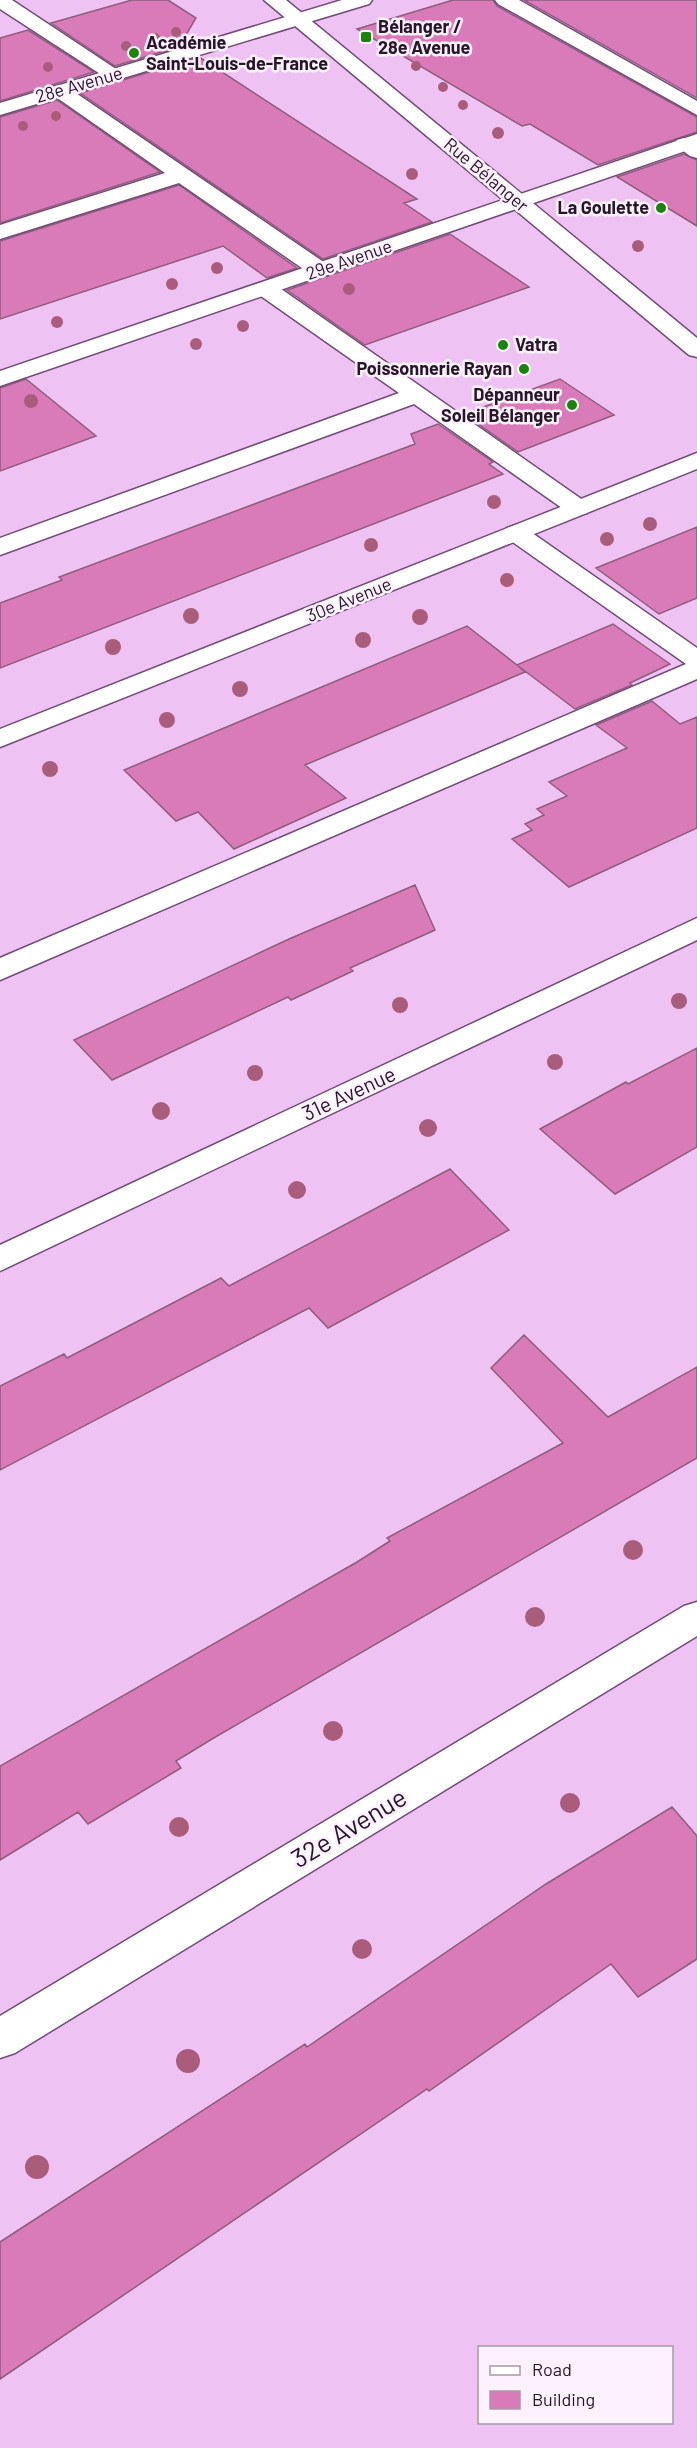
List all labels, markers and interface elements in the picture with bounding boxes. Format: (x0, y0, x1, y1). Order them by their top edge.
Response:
place label: Bélanger / 28e Avenue (378, 15, 471, 58)
marker: Bélanger / 28e Avenue (359, 30, 373, 44)
place label: Académie Saint-Louis-de-France (146, 31, 328, 74)
marker: Académie Saint-Louis-de-France (127, 46, 141, 60)
street label: 28e Avenue (33, 61, 125, 107)
street label: Rue Bélanger (440, 133, 534, 216)
place label: La Goulette (557, 196, 649, 218)
marker: La Goulette (654, 201, 668, 215)
street label: 29e Avenue (303, 234, 395, 284)
place label: Vatra (515, 333, 558, 355)
marker: Vatra (496, 338, 510, 352)
place label: Poissonnerie Rayan (357, 357, 512, 379)
marker: Poissonnerie Rayan (517, 362, 531, 376)
place label: Dépanneur Soleil Bélanger (441, 383, 560, 426)
marker: Dépanneur Soleil Bélanger (565, 398, 579, 412)
street label: 30e Avenue (303, 572, 394, 626)
street label: 31e Avenue (298, 1060, 399, 1125)
street label: 32e Avenue (285, 1780, 412, 1873)
legend (478, 2346, 673, 2424)
text: Road (532, 2358, 572, 2380)
text: Building (532, 2388, 595, 2410)

